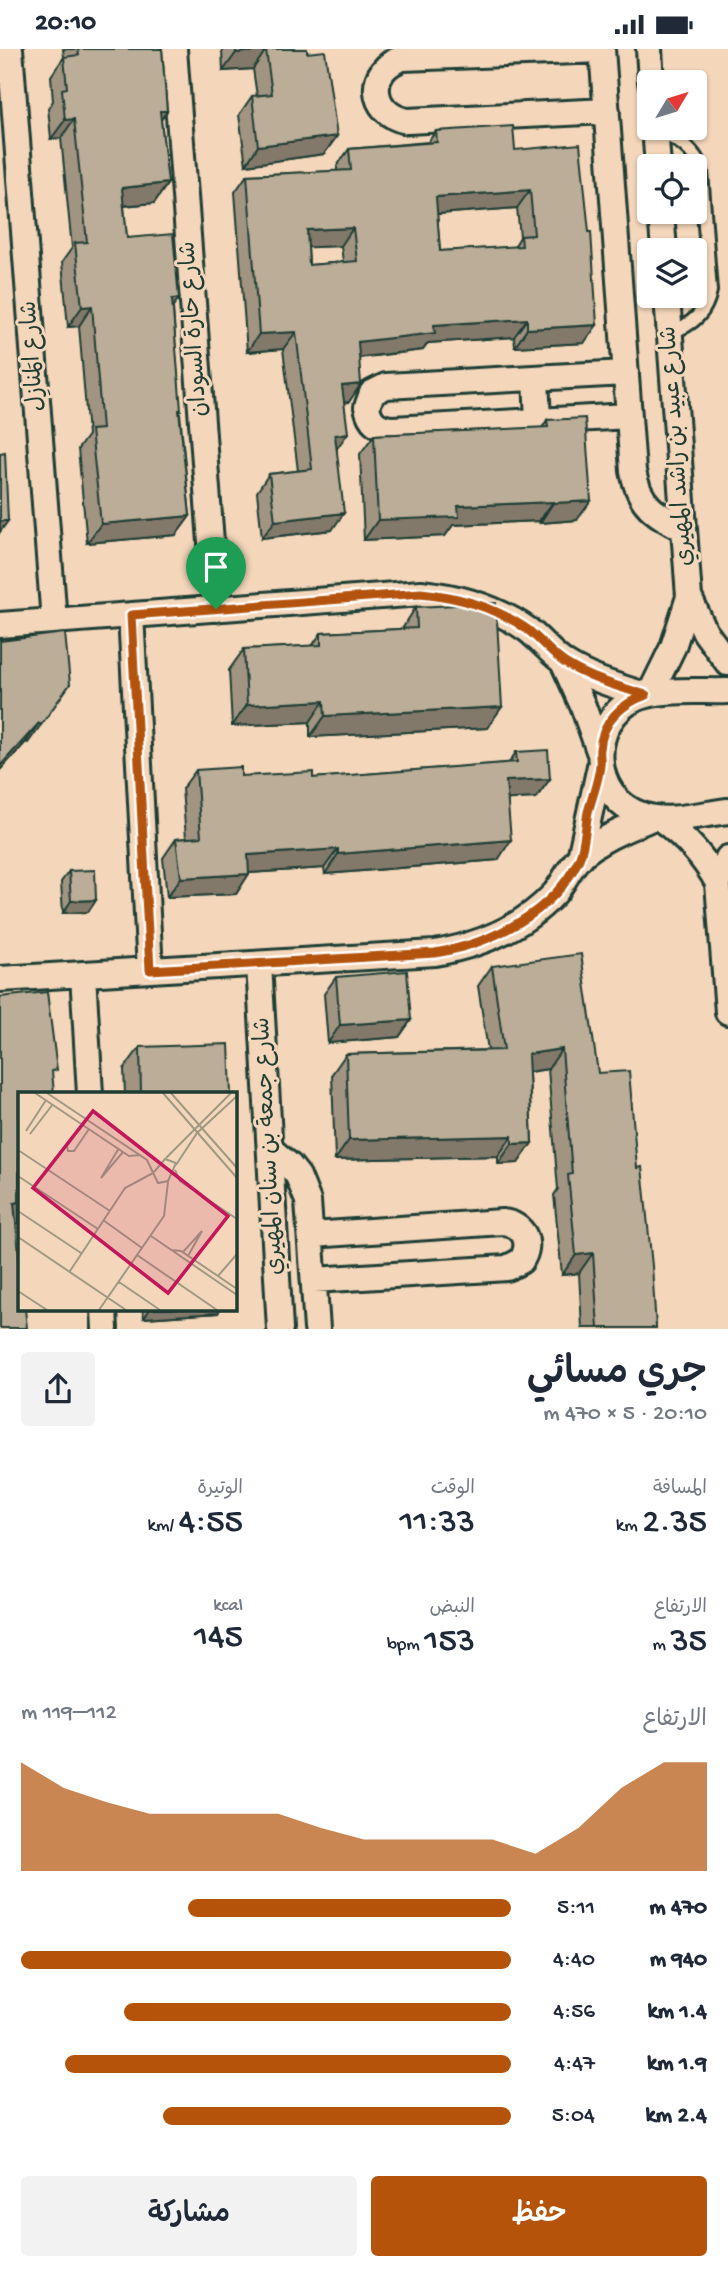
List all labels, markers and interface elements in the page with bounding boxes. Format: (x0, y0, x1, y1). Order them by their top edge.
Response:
text: 20:10 (35, 9, 96, 40)
north arrow (637, 70, 707, 140)
map controls (637, 70, 707, 308)
button: locate (637, 154, 707, 224)
button: layers (637, 238, 707, 308)
street label: شارع حارة السودان (175, 240, 215, 418)
street label: شارع المَنازِل (17, 300, 52, 412)
street label: شارع عبيد بن راشد المهيري (656, 325, 700, 567)
pin (186, 537, 246, 609)
icon: arrive (197, 548, 235, 586)
street label: شارع جمعة بن سنان المهيري (250, 1016, 290, 1276)
inset map (18, 1092, 236, 1311)
button: share (21, 1352, 95, 1426)
text: جري مسائي (527, 1353, 707, 1397)
text: 20:10 · 5 × 470 m (543, 1401, 707, 1428)
text: الوتيرة (197, 1478, 243, 1501)
text: الوقت (431, 1478, 475, 1501)
text: المسافة (653, 1478, 707, 1501)
text: 4:55 (179, 1503, 243, 1544)
text: 11:33 (399, 1503, 475, 1544)
text: 2.35 (642, 1503, 707, 1544)
text: /km (148, 1515, 179, 1538)
text: km (616, 1515, 642, 1538)
text: kcal (213, 1595, 243, 1618)
text: النبض (430, 1597, 475, 1620)
text: الارتفاع (654, 1597, 707, 1620)
text: 145 (194, 1618, 243, 1659)
text: 153 (424, 1622, 475, 1663)
text: 35 (670, 1622, 707, 1663)
text: bpm (387, 1634, 424, 1657)
text: m (652, 1634, 670, 1657)
text: 112–119 m (21, 1700, 117, 1727)
text: الارتفاع (643, 1707, 707, 1734)
text: 5:11 (557, 1895, 595, 1922)
text: 470 m (649, 1895, 707, 1922)
text: 4:40 (553, 1947, 595, 1974)
text: 940 m (650, 1947, 707, 1974)
text: 4:56 (553, 1999, 595, 2026)
text: 1.4 km (648, 1999, 707, 2026)
text: 4:47 (554, 2051, 595, 2078)
text: 1.9 km (647, 2051, 707, 2078)
text: 5:04 (552, 2103, 595, 2130)
text: 2.4 km (646, 2103, 707, 2130)
button: مشاركة (21, 2176, 357, 2256)
button: حفظ (371, 2176, 707, 2256)

